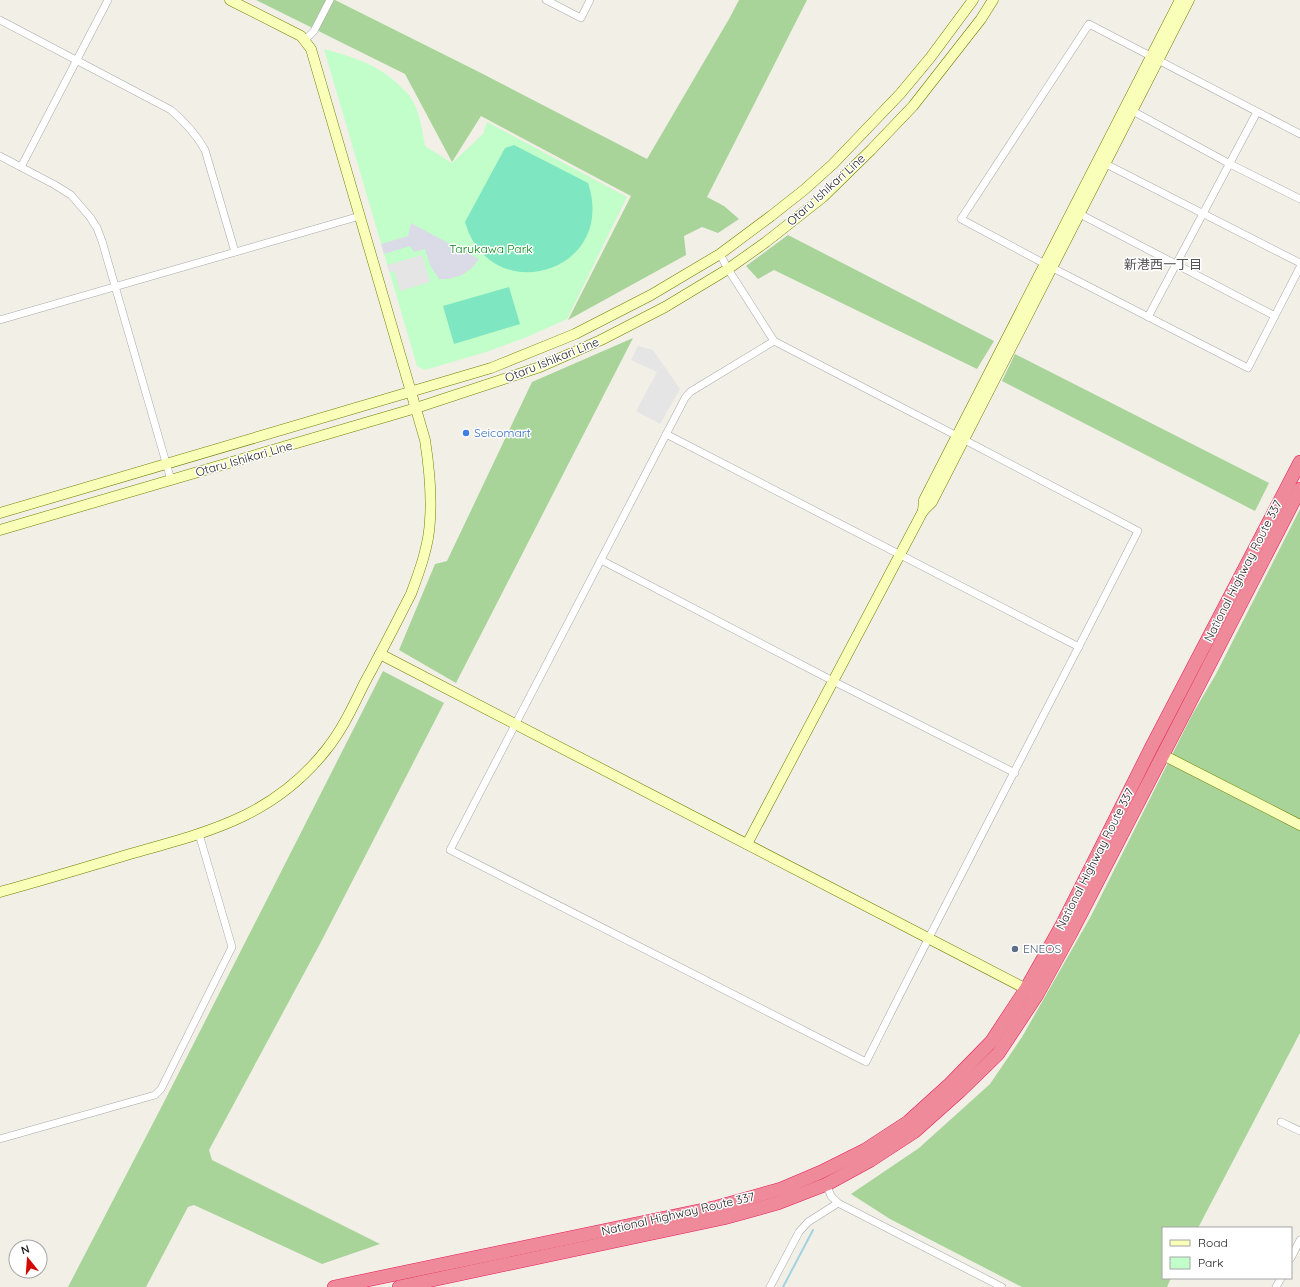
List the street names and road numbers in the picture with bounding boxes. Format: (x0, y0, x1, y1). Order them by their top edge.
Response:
street label: Otaru Ishikari Line (783, 150, 868, 229)
street label: Otaru Ishikari Line (503, 334, 601, 385)
street label: Otaru Ishikari Line (194, 437, 294, 480)
street label: National Highway Route 337 (1200, 497, 1285, 644)
street label: National Highway Route 337 (1052, 785, 1137, 932)
street label: National Highway Route 337 (600, 1189, 756, 1238)

